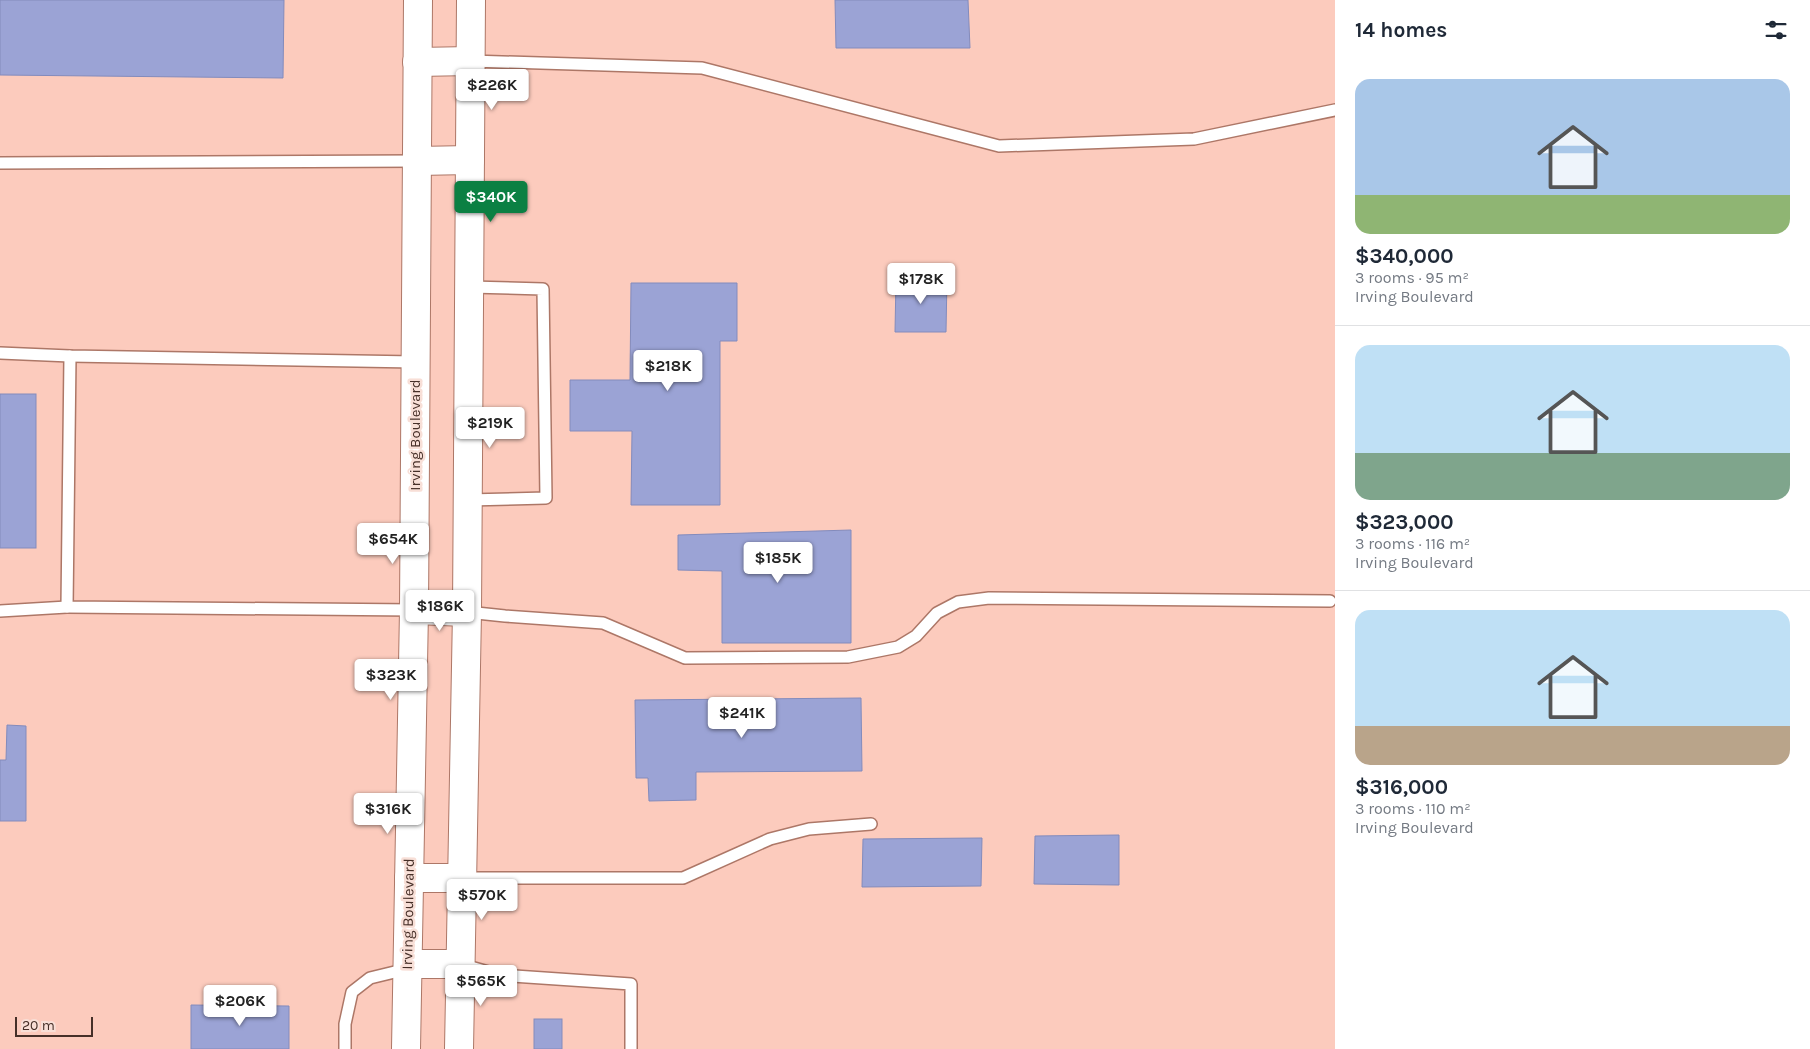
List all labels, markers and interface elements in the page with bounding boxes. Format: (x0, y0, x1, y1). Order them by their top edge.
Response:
icon: filters (1762, 16, 1790, 44)
text: 14 homes (1355, 18, 1447, 42)
pin: $226K (457, 68, 527, 111)
text: $226K (467, 75, 517, 94)
icon: home (1528, 112, 1618, 202)
pin: $340K (456, 180, 526, 223)
text: $340K (465, 187, 517, 206)
text: $340,000 (1355, 244, 1453, 268)
pin: $178K (886, 262, 956, 305)
text: 3 rooms · 95 m² (1355, 268, 1469, 287)
text: $178K (898, 269, 944, 288)
text: Irving Boulevard (1355, 287, 1474, 306)
pin: $218K (633, 350, 703, 392)
text: $218K (644, 356, 692, 375)
icon: home (1528, 377, 1618, 467)
street label: Irving Boulevard (406, 379, 424, 491)
pin: $219K (455, 406, 525, 449)
text: $219K (467, 413, 513, 432)
text: $323,000 (1355, 510, 1453, 534)
pin: $654K (358, 522, 428, 565)
text: $654K (368, 529, 418, 548)
text: 3 rooms · 116 m² (1355, 534, 1470, 553)
pin: $185K (743, 542, 813, 584)
text: $185K (755, 548, 801, 567)
text: Irving Boulevard (1355, 553, 1474, 572)
pin: $186K (405, 590, 475, 632)
text: $186K (416, 596, 464, 615)
icon: home (1528, 642, 1618, 732)
pin: $323K (356, 658, 426, 701)
text: $323K (365, 665, 417, 684)
pin: $241K (707, 696, 777, 739)
text: $241K (719, 703, 765, 722)
text: $316,000 (1355, 775, 1448, 799)
pin: $316K (353, 792, 423, 835)
text: $316K (365, 799, 411, 818)
text: 3 rooms · 110 m² (1355, 799, 1471, 818)
text: Irving Boulevard (1355, 818, 1474, 837)
street label: Irving Boulevard (398, 858, 418, 970)
pin: $570K (447, 878, 517, 921)
text: $570K (458, 885, 506, 904)
pin: $565K (446, 964, 516, 1007)
text: $565K (456, 971, 506, 990)
pin: $206K (205, 984, 275, 1027)
text: $206K (215, 991, 266, 1010)
scale bar (15, 1014, 92, 1037)
text: 20 m (22, 1017, 55, 1034)

